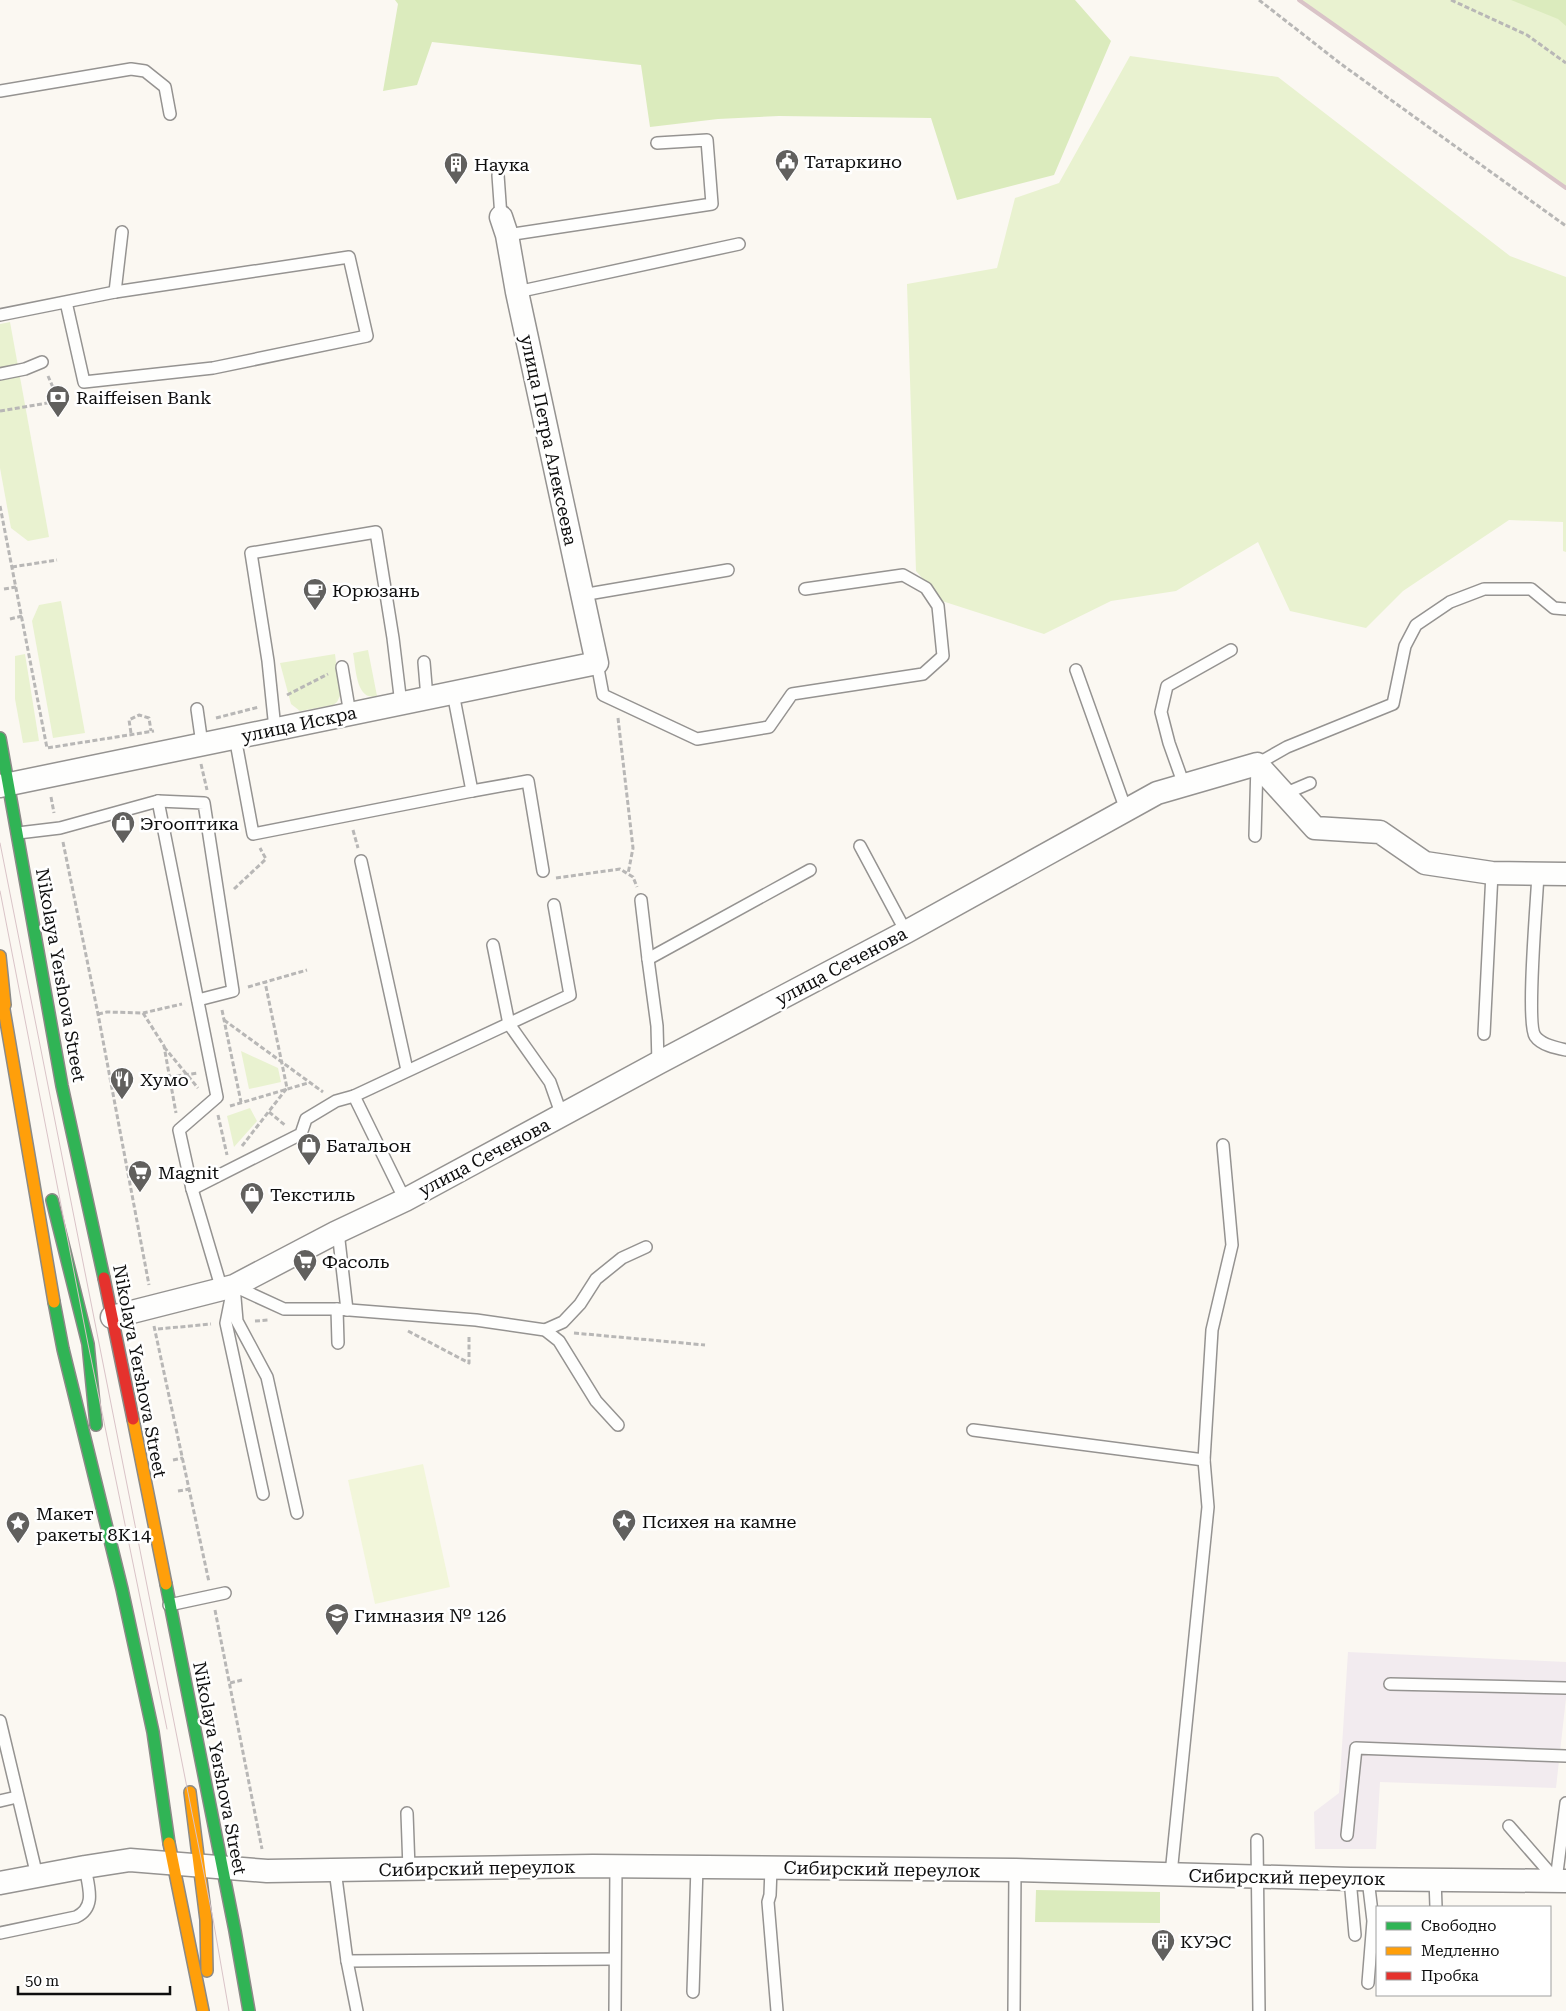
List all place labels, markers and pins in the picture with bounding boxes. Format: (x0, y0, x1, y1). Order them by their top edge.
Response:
public building icon: Татаркино (774, 148, 800, 182)
building icon: Наука (443, 151, 469, 185)
place label: Татаркино (804, 151, 902, 172)
place label: Наука (474, 154, 530, 175)
bank icon: Raiffeisen Bank (45, 384, 71, 418)
place label: Raiffeisen Bank (76, 387, 212, 408)
cafe icon: Юрюзань (302, 577, 328, 611)
place label: Юрюзань (332, 580, 420, 601)
shop icon: Эгооптика (110, 810, 136, 844)
place label: Эгооптика (140, 813, 239, 834)
restaurant icon: Хумо (109, 1066, 135, 1100)
place label: Хумо (140, 1069, 189, 1090)
shop icon: Батальон (296, 1132, 322, 1166)
place label: Батальон (326, 1135, 411, 1156)
supermarket icon: Magnit (127, 1159, 153, 1193)
place label: Magnit (158, 1162, 219, 1183)
shop icon: Текстиль (239, 1181, 265, 1215)
place label: Текстиль (270, 1184, 356, 1205)
supermarket icon: Фасоль (292, 1248, 318, 1282)
place label: Фасоль (322, 1251, 390, 1272)
place label: Макет ракеты 8К14 (36, 1503, 151, 1545)
place icon: Психея на камне (611, 1508, 637, 1542)
place icon: Макет ракеты 8К14 (5, 1510, 31, 1544)
place label: Психея на камне (642, 1511, 797, 1532)
school or university icon: Гимназия № 126 (324, 1602, 350, 1636)
place label: Гимназия № 126 (354, 1605, 506, 1626)
building icon: КУЭС (1150, 1928, 1176, 1962)
place label: КУЭС (1180, 1931, 1231, 1952)

